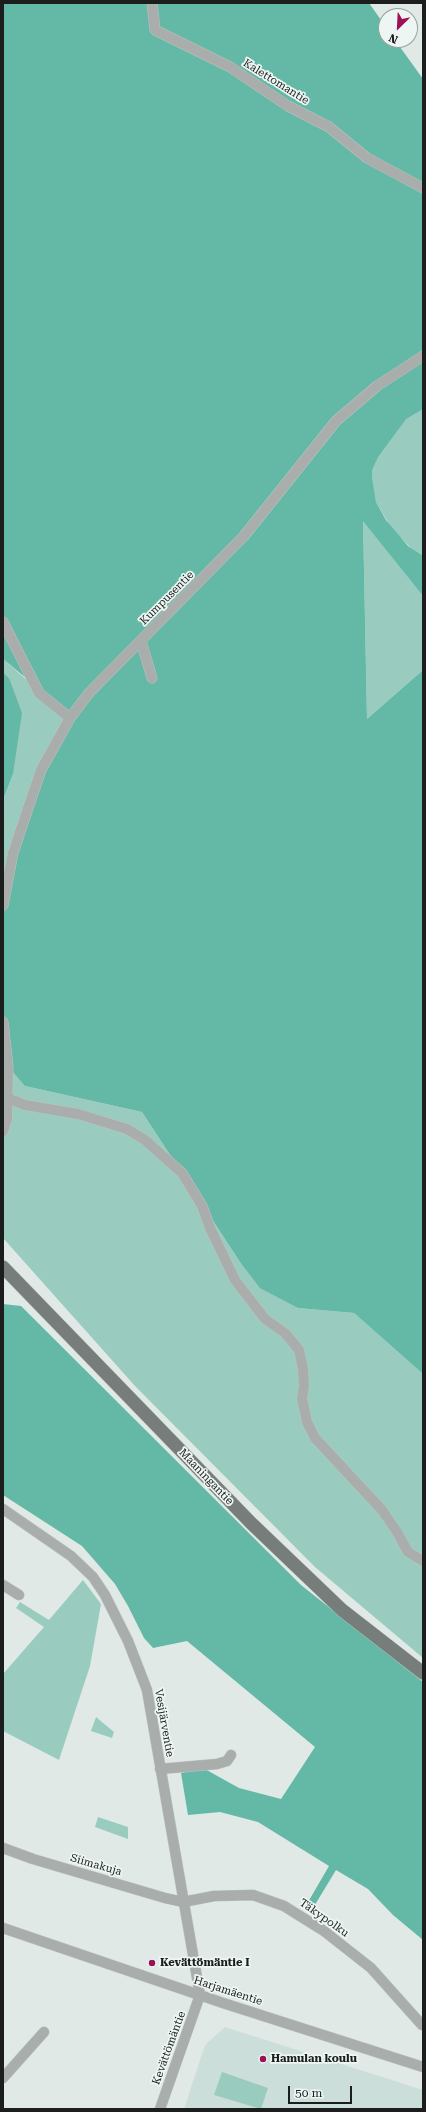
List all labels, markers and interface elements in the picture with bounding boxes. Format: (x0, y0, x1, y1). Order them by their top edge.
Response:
north arrow (378, 8, 418, 48)
text: N (387, 31, 400, 46)
street label: Kalettomantie (241, 57, 311, 107)
street label: Kumpusentie (137, 568, 197, 628)
street label: Maaningantie (176, 1446, 236, 1508)
street label: Vesijärventie (152, 1688, 176, 1758)
street label: Siimakuja (69, 1851, 123, 1879)
street label: Täkypolku (297, 1896, 351, 1940)
place label: Kevättömäntie I (160, 1956, 250, 1970)
marker: Kevättömäntie I (147, 1958, 157, 1968)
street label: Harjamäentie (192, 1974, 264, 2008)
street label: Kevättömäntie (150, 2009, 188, 2087)
place label: Hamulan koulu (271, 2052, 357, 2066)
marker: Hamulan koulu (258, 2054, 268, 2064)
scale bar (290, 2078, 354, 2104)
text: 50 m (295, 2086, 322, 2100)

